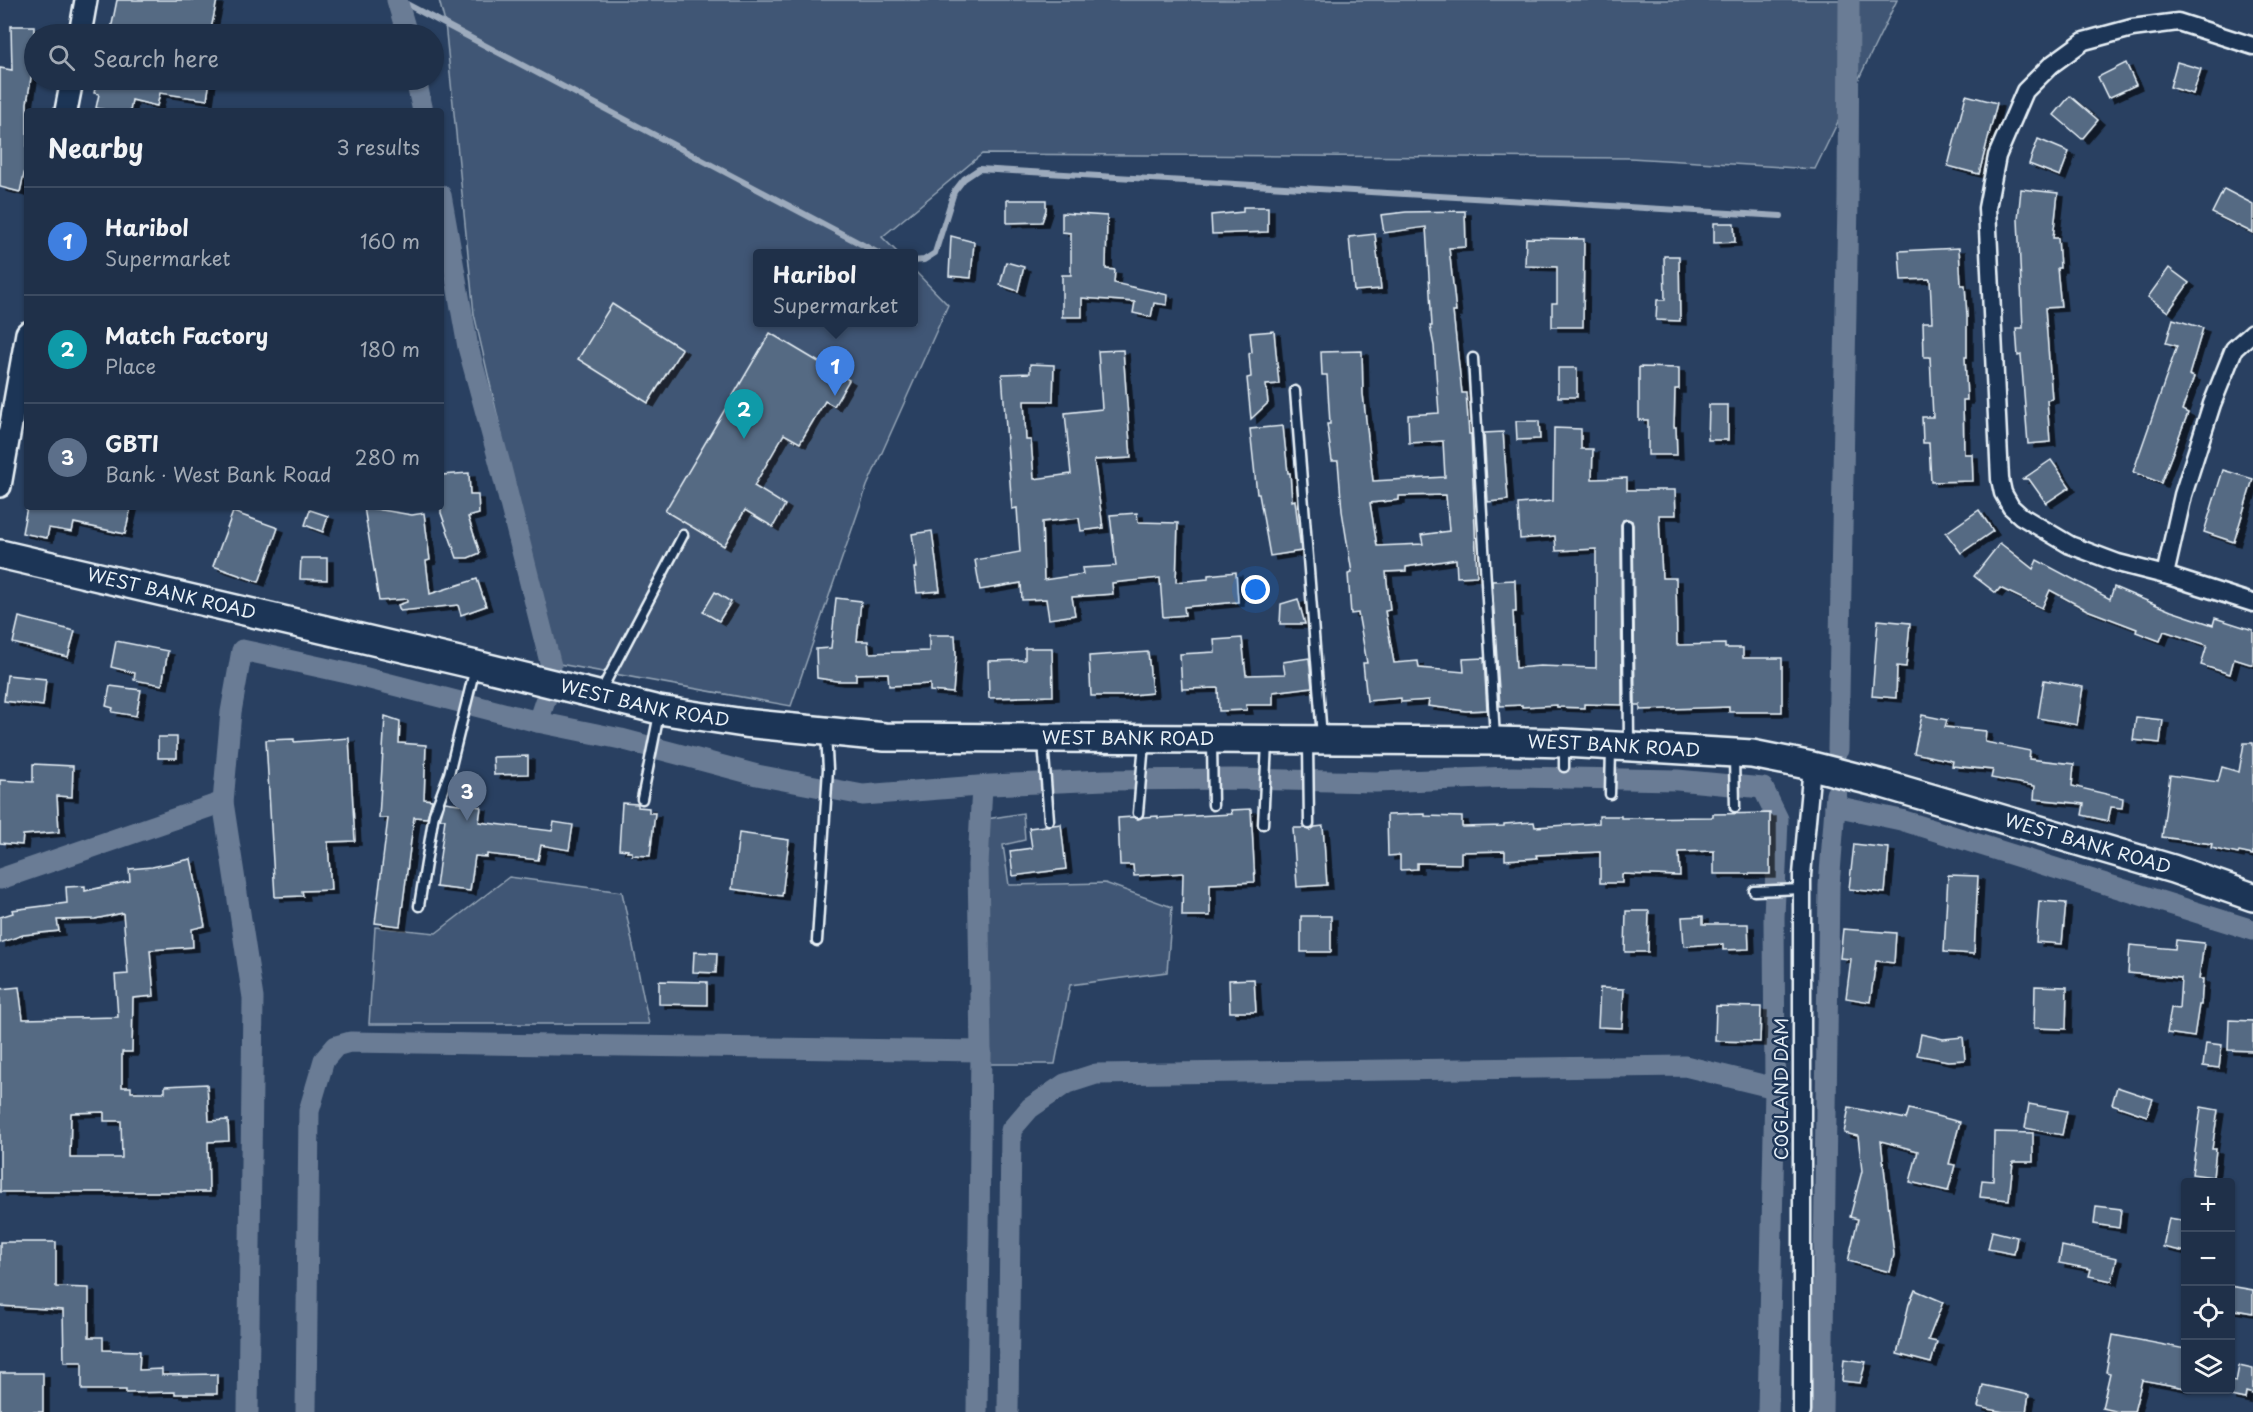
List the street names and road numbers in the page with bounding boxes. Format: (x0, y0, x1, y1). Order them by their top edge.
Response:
street label: WEST BANK ROAD (85, 560, 259, 625)
street label: WEST BANK ROAD (558, 671, 732, 733)
street label: WEST BANK ROAD (1042, 723, 1215, 751)
street label: WEST BANK ROAD (1527, 727, 1701, 763)
street label: WEST BANK ROAD (2001, 805, 2175, 880)
street label: COGLAND DAM (1767, 1018, 1794, 1160)

